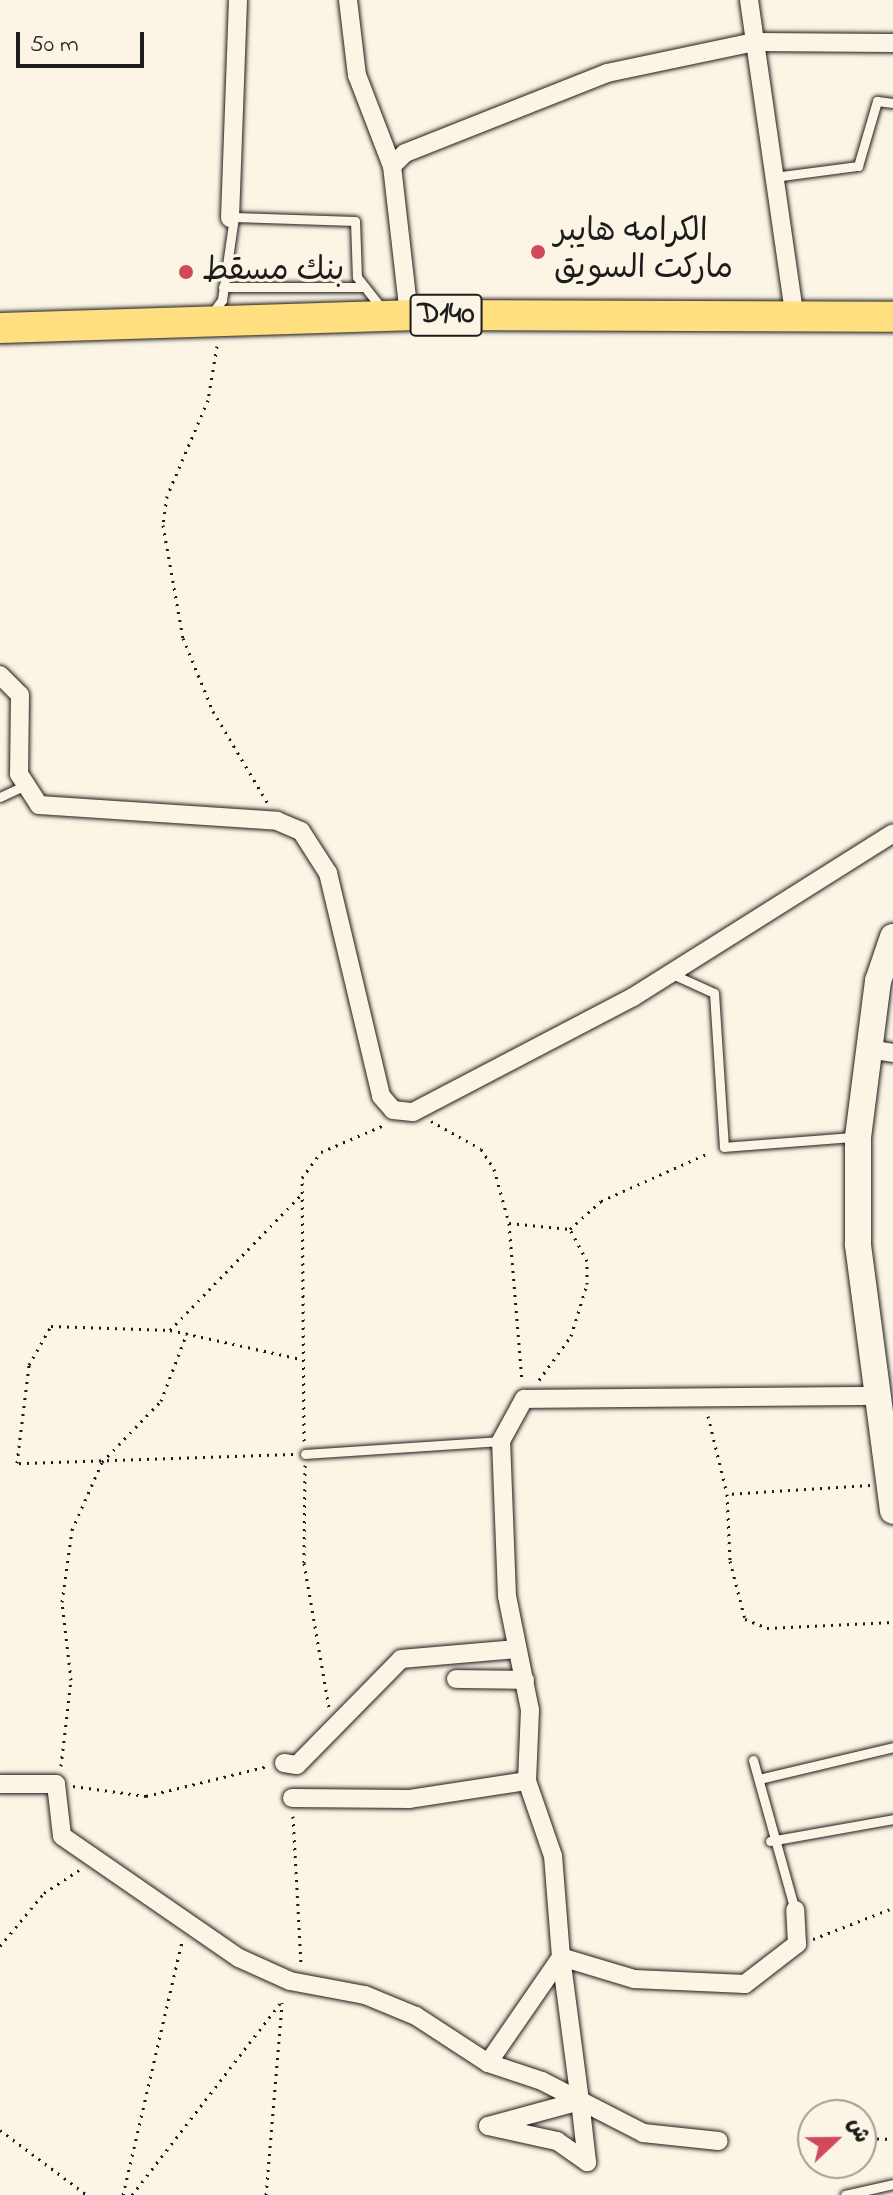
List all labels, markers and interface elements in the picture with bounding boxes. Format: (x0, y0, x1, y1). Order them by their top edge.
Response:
scale bar (20, 16, 148, 66)
text: 50 m (30, 28, 79, 63)
place label: الكرامه هايبر ماركت السويق (554, 215, 733, 290)
marker: الكرامه هايبر ماركت السويق (529, 243, 547, 261)
place label: بنك مسقط (202, 253, 344, 291)
marker: بنك مسقط (177, 263, 195, 281)
road number: D140 (408, 289, 484, 341)
north arrow (797, 2099, 877, 2179)
text: ش (838, 2114, 877, 2148)

